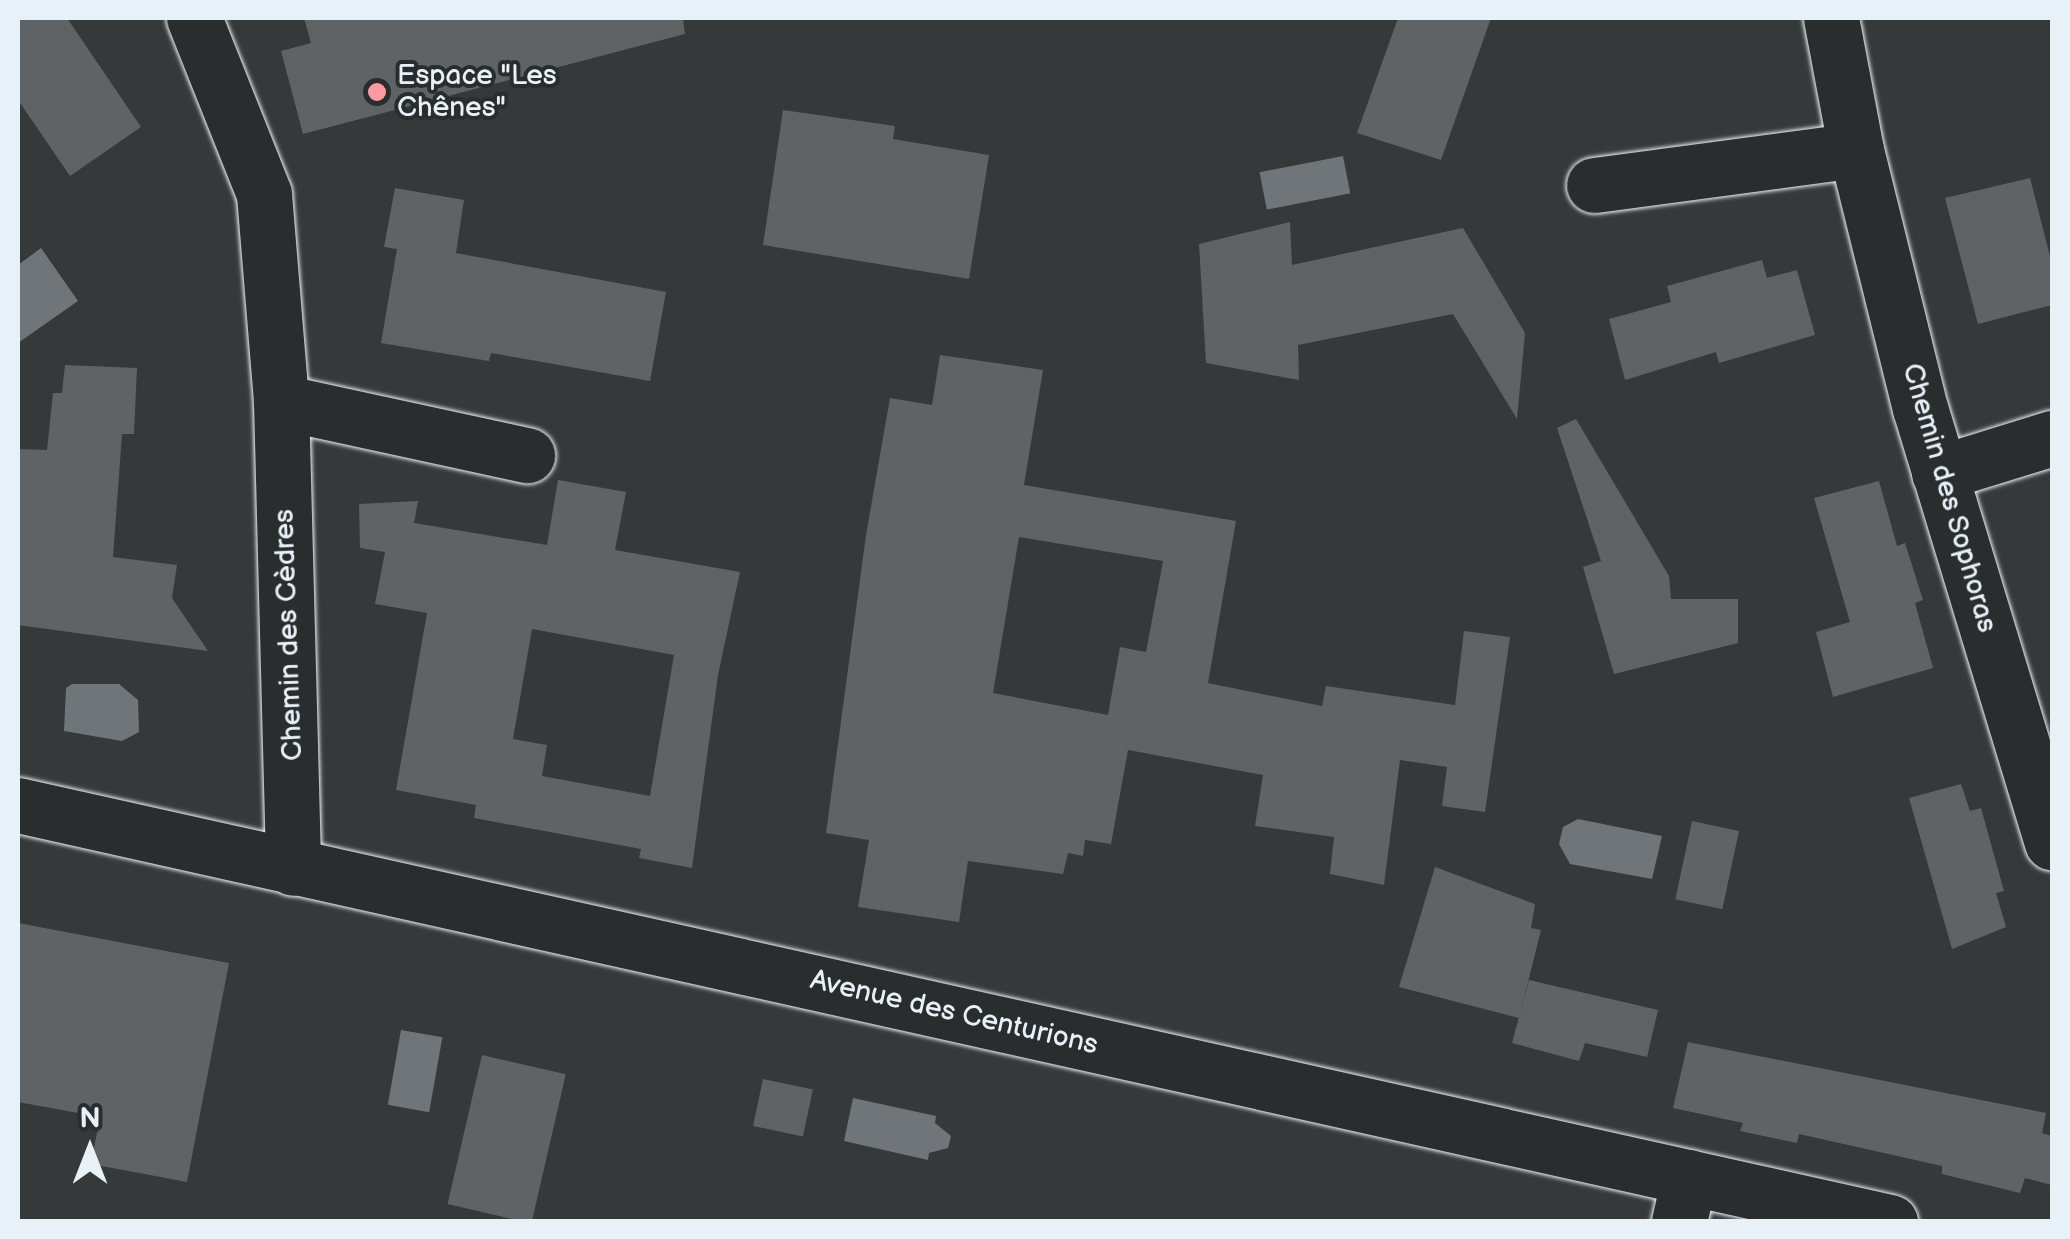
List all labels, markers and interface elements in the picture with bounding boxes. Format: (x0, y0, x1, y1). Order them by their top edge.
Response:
place label: Espace "Les Chênes" (397, 59, 557, 125)
marker: Espace "Les Chênes" (366, 81, 388, 103)
street label: Chemin des Sophoras (1894, 359, 2004, 637)
street label: Chemin des Cèdres (268, 509, 310, 761)
street label: Avenue des Centurions (807, 964, 1101, 1062)
north arrow (40, 1099, 140, 1199)
text: N (79, 1102, 101, 1135)

